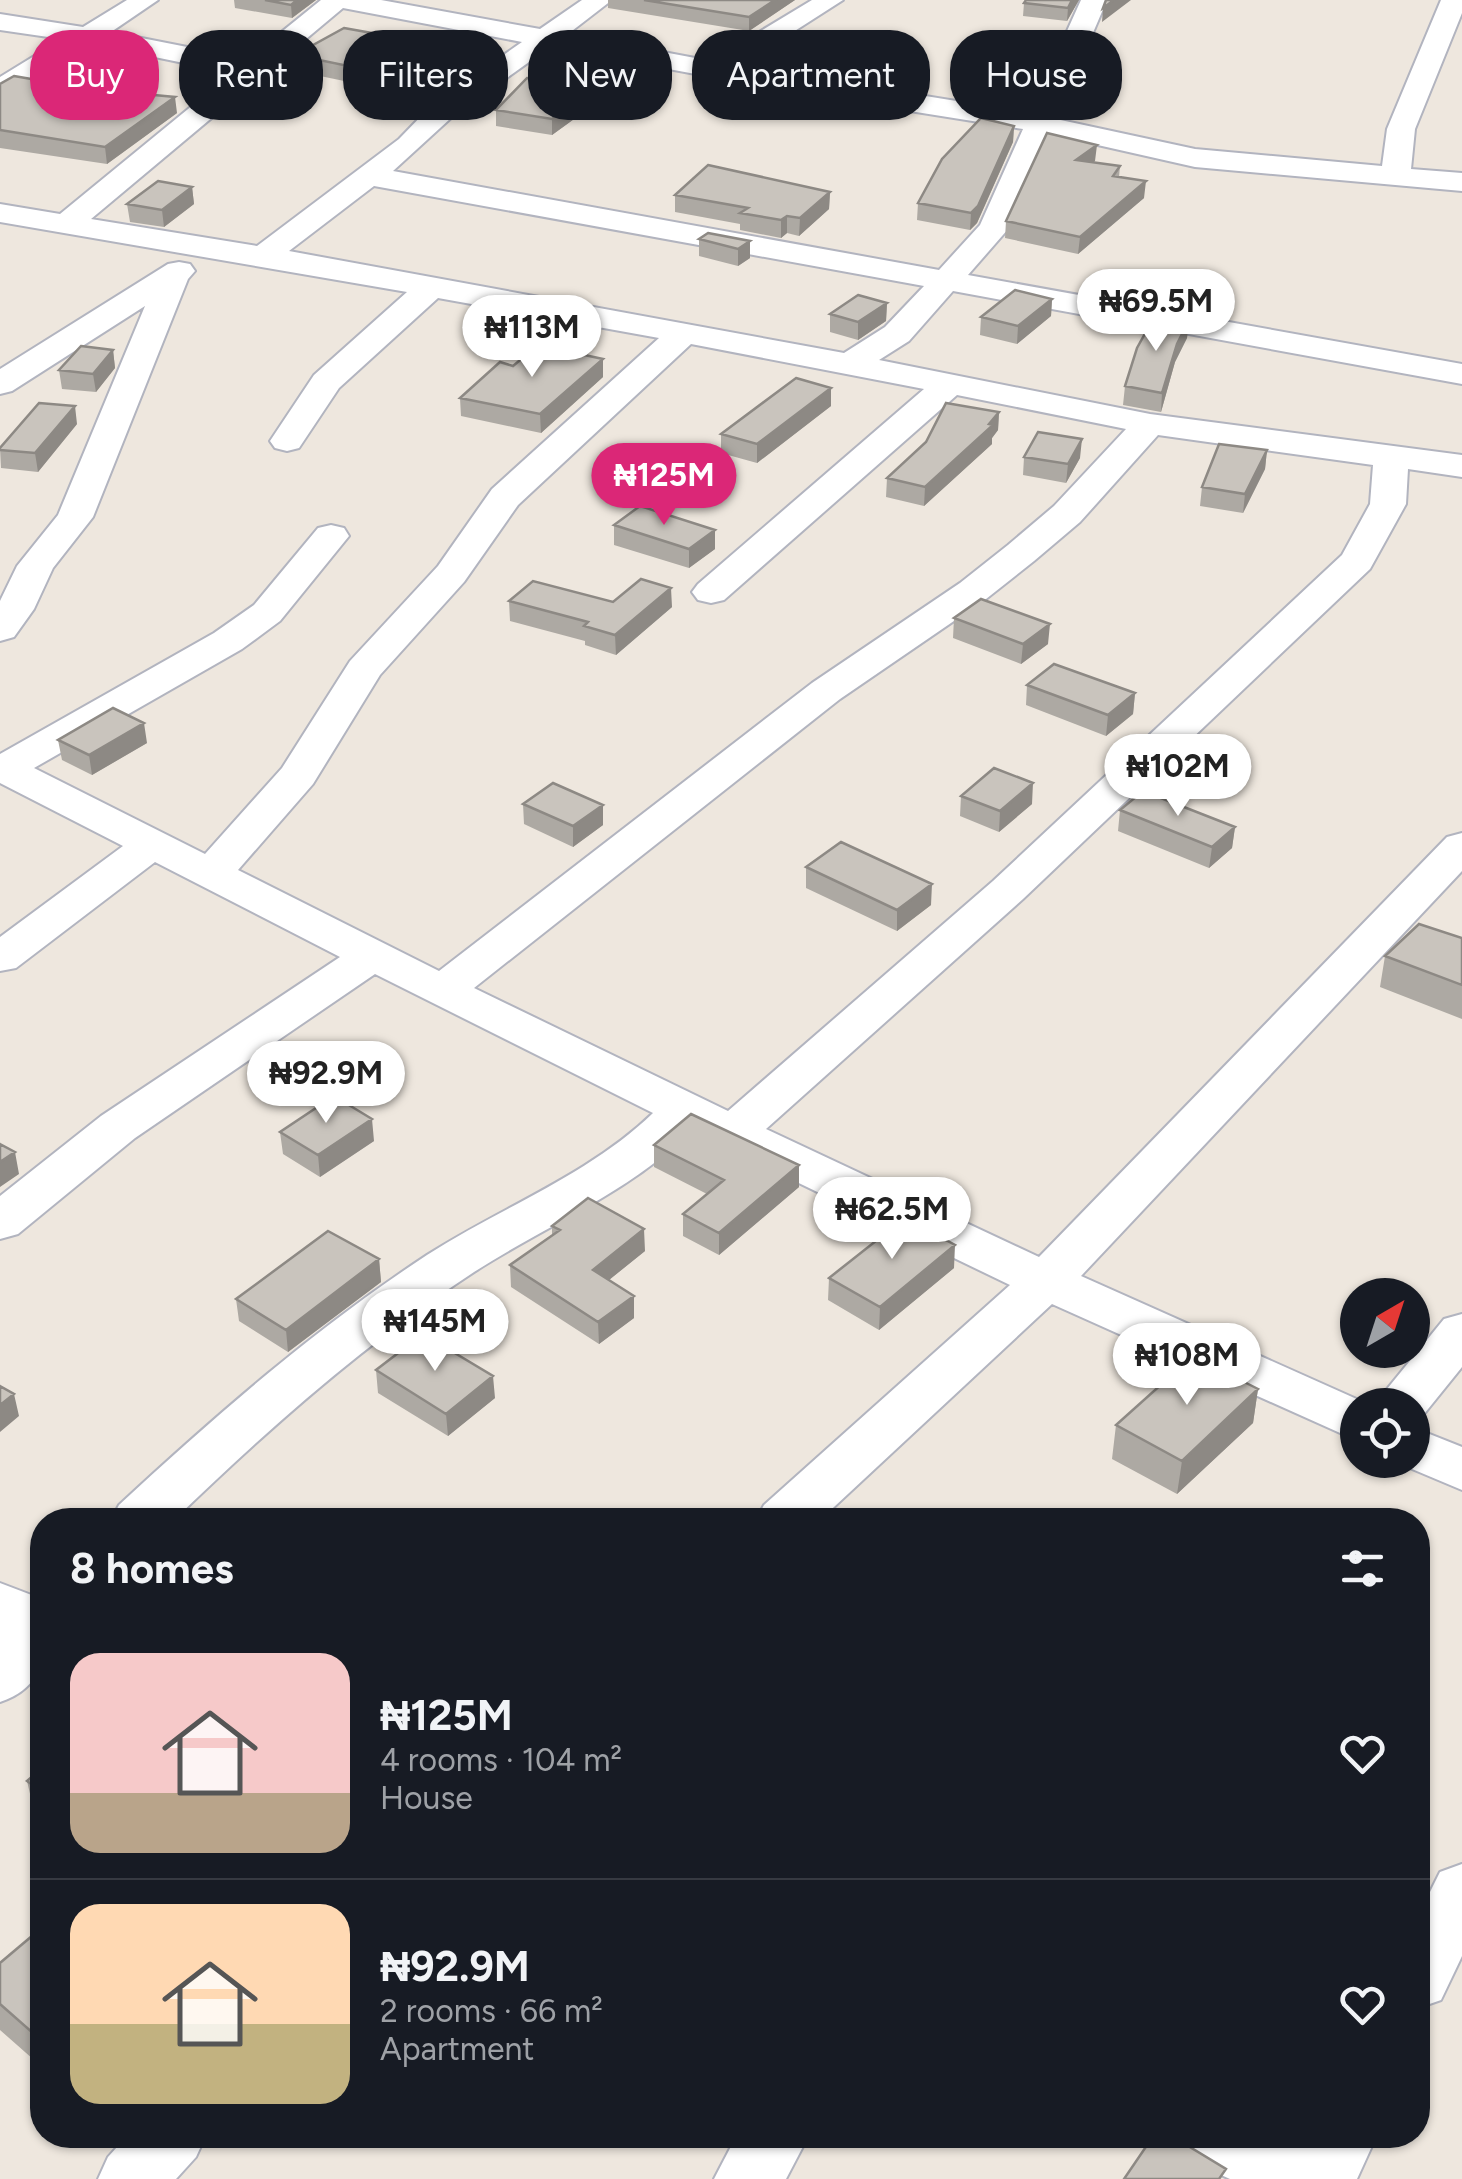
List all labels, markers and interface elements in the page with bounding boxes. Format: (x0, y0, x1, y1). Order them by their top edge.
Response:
chip: Buy (30, 30, 159, 120)
chip: Rent (179, 30, 323, 120)
chip: Filters (343, 30, 508, 120)
chip: New (528, 30, 672, 120)
chip: Apartment (692, 30, 930, 120)
chip: House (950, 30, 1122, 120)
pin: ₦69.5M (1075, 269, 1237, 354)
text: ₦69.5M (1099, 282, 1213, 320)
pin: ₦113M (462, 295, 602, 380)
text: ₦113M (484, 308, 580, 346)
pin: ₦125M (594, 443, 734, 528)
text: ₦125M (613, 456, 715, 494)
pin: ₦102M (1108, 734, 1248, 819)
text: ₦102M (1126, 747, 1230, 785)
pin: ₦92.9M (245, 1041, 407, 1126)
text: ₦92.9M (269, 1054, 383, 1092)
pin: ₦62.5M (811, 1177, 973, 1262)
text: ₦62.5M (835, 1190, 949, 1228)
north arrow (1340, 1278, 1430, 1368)
map controls (1340, 1278, 1430, 1478)
pin: ₦145M (365, 1289, 505, 1374)
text: ₦145M (384, 1302, 486, 1340)
pin: ₦108M (1117, 1323, 1257, 1408)
text: ₦108M (1135, 1336, 1239, 1374)
button: locate (1340, 1388, 1430, 1478)
icon: filters (1335, 1541, 1390, 1596)
text: 8 homes (70, 1543, 234, 1594)
text: ₦125M (380, 1690, 513, 1741)
icon: home (150, 1693, 270, 1813)
icon: heart (1335, 1726, 1390, 1781)
text: 4 rooms · 104 m² (380, 1741, 622, 1779)
text: House (380, 1779, 473, 1817)
text: ₦92.9M (380, 1941, 530, 1992)
icon: home (150, 1944, 270, 2064)
icon: heart (1335, 1977, 1390, 2032)
text: 2 rooms · 66 m² (380, 1992, 603, 2030)
text: Apartment (380, 2030, 534, 2068)

